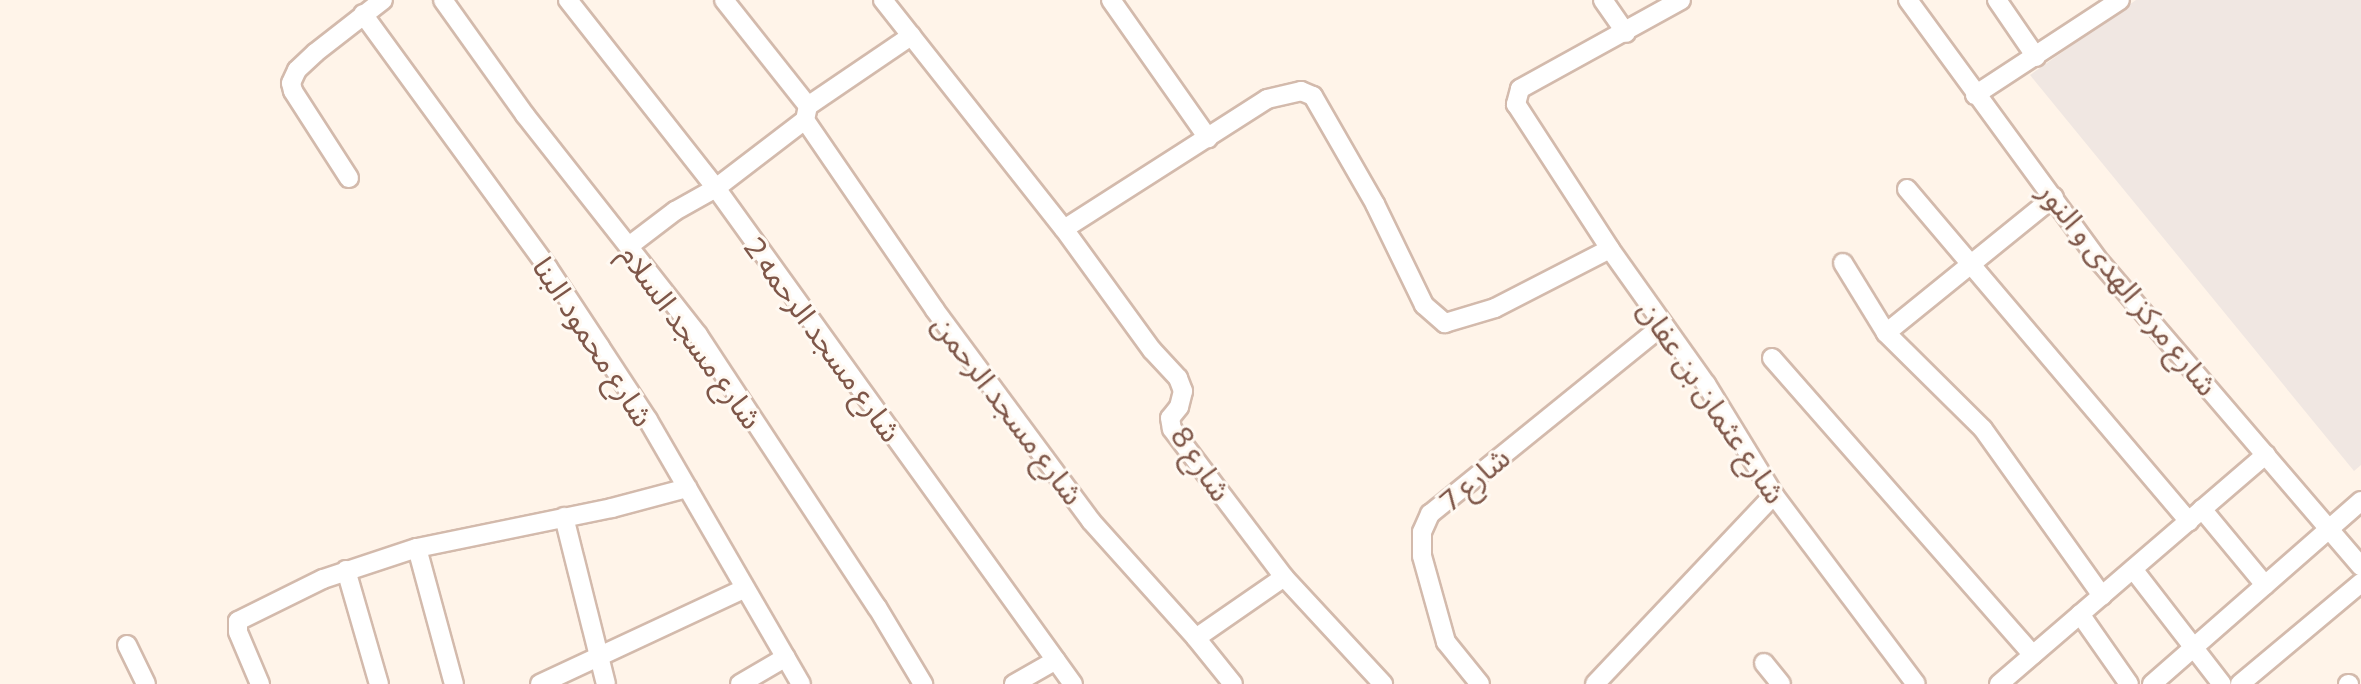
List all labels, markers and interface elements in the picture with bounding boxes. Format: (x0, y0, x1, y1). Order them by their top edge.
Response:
street label: شارع مركز الهدى و النور (2032, 174, 2226, 402)
street label: شارع مسجد الرحمه 2 (738, 230, 910, 448)
street label: شارع مسجد السلام (613, 237, 771, 435)
street label: شارع محمود البنا (526, 249, 662, 433)
street label: شارع عثمان بن عفان (1632, 292, 1794, 510)
street label: شارع مسجد الرحمن (926, 307, 1092, 511)
street label: شارع 8 (1164, 419, 1240, 507)
street label: شارع 7 (1432, 438, 1516, 518)

